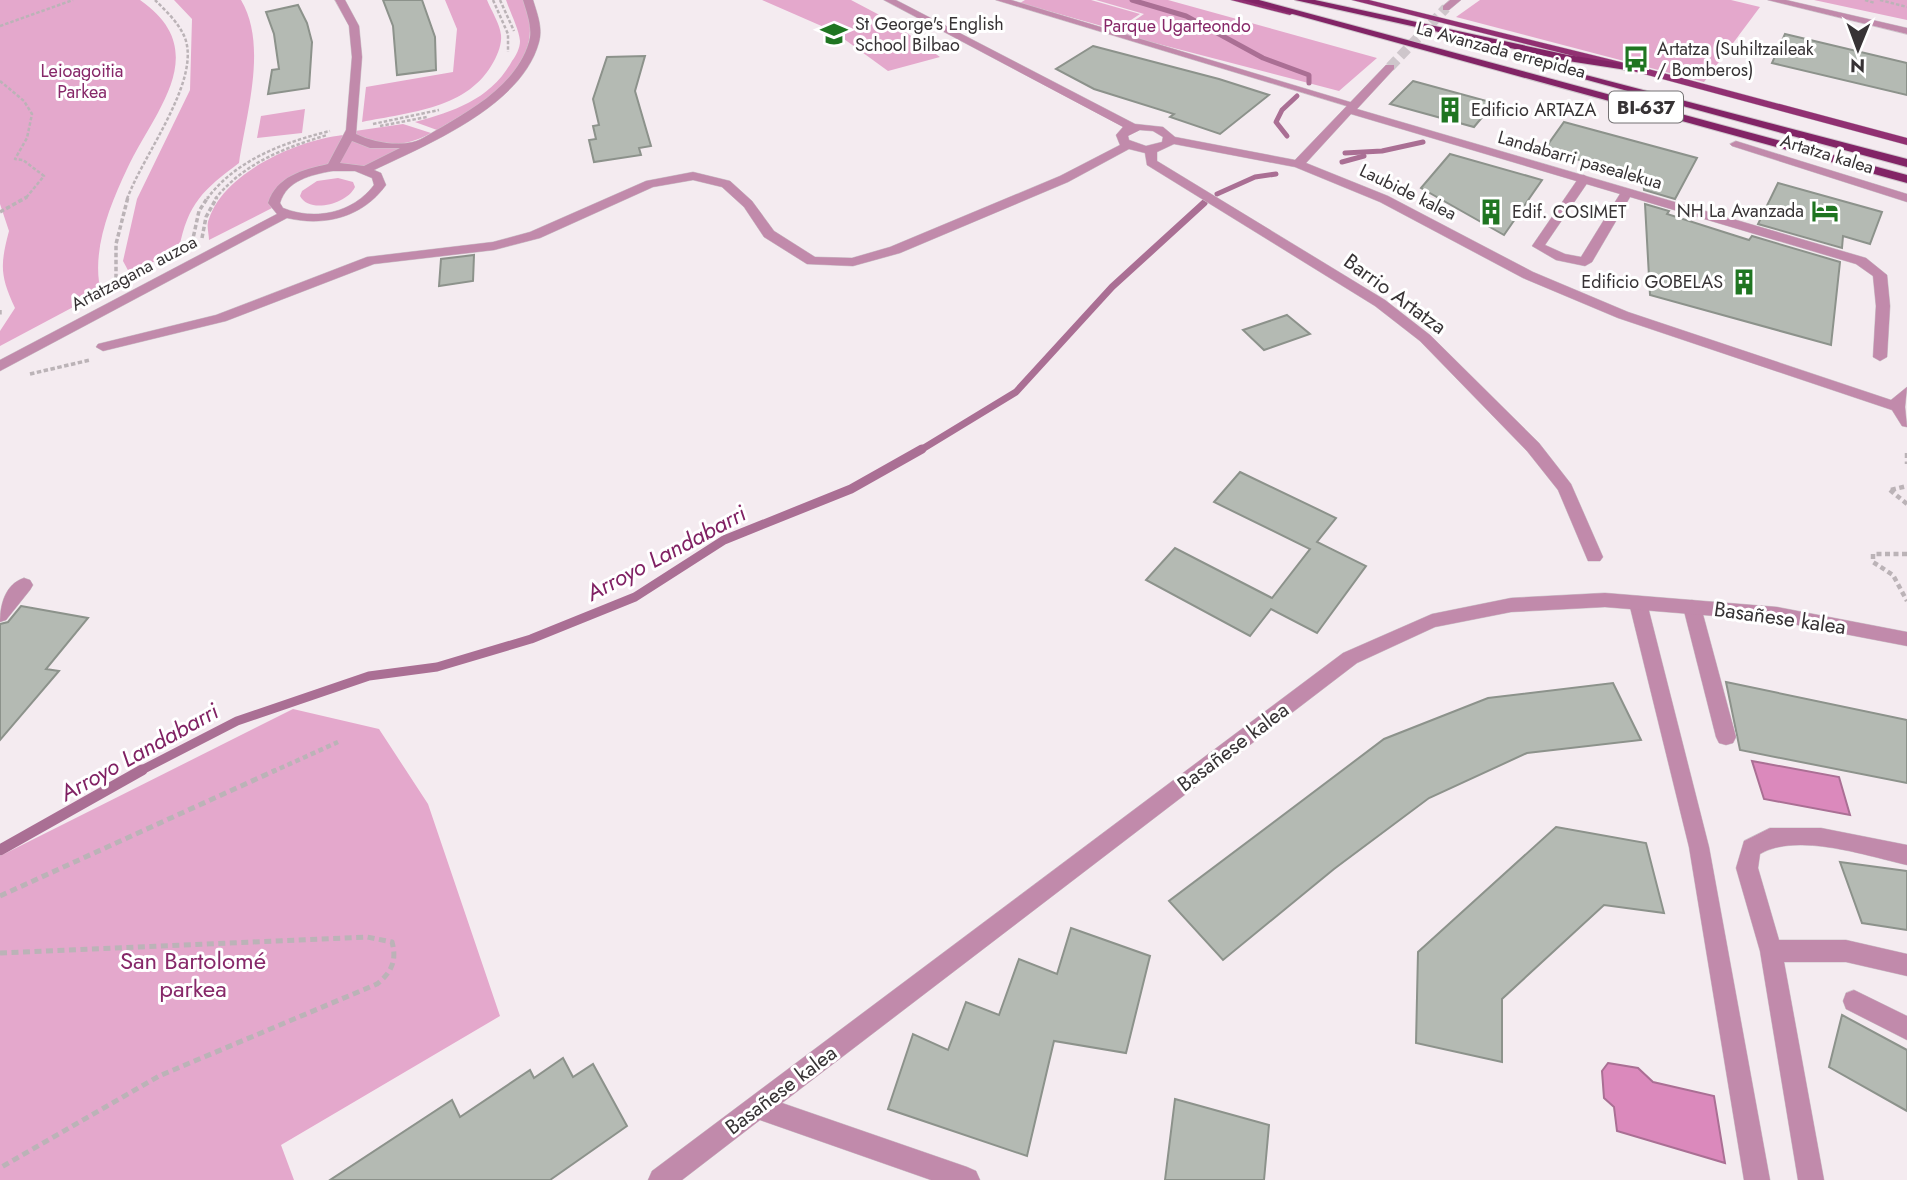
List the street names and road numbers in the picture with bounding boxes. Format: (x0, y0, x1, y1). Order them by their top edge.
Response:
street label: La Avanzada errepidea (1414, 15, 1588, 85)
road number: BI-637 (1609, 92, 1683, 122)
street label: Landabarri pasealekua (1495, 124, 1665, 196)
street label: Artatza kalea (1777, 127, 1877, 181)
street label: Laubide kalea (1355, 157, 1461, 227)
street label: Artatzagana auzoa (66, 229, 202, 317)
street label: Barrio Artatza (1337, 246, 1453, 342)
street label: Basañese kalea (1712, 594, 1848, 642)
street label: Basañese kalea (1171, 695, 1295, 799)
street label: Basañese kalea (719, 1038, 843, 1142)

